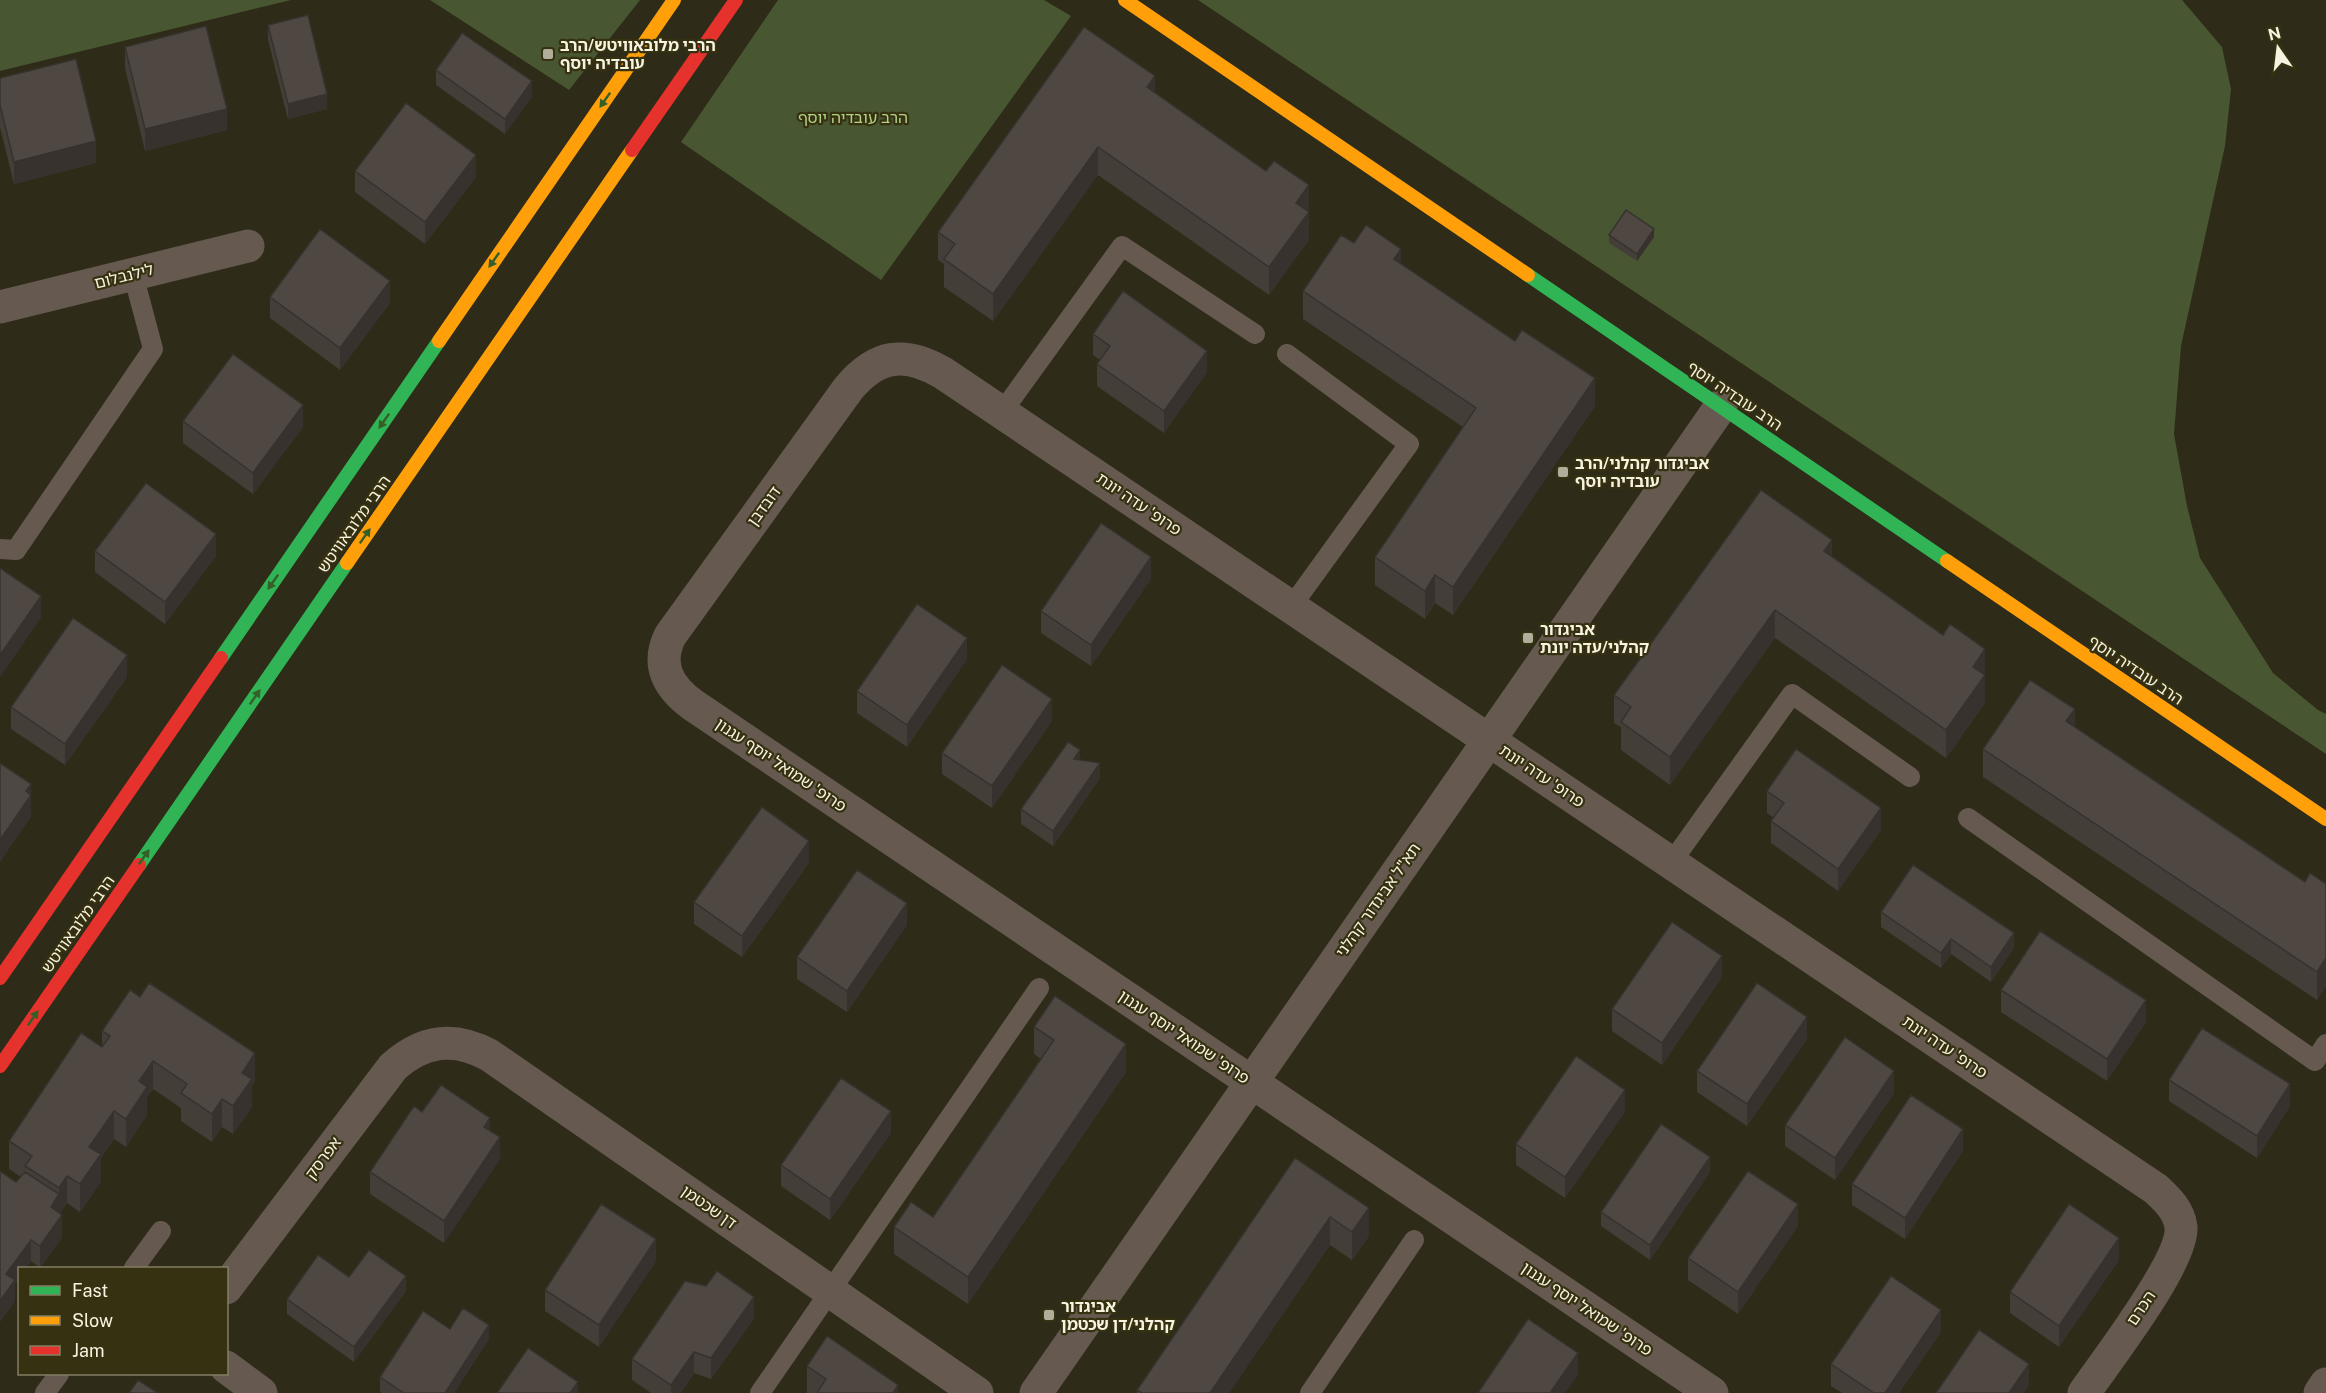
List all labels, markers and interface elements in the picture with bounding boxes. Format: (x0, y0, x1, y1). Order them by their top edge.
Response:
north arrow (2248, 18, 2308, 78)
text: N (2266, 23, 2283, 45)
place label: הרבי מלובאוויטש/הרב עובדיה יוסף (560, 36, 716, 73)
marker: הרבי מלובאוויטש/הרב עובדיה יוסף (541, 47, 555, 61)
one-way arrow (600, 92, 611, 108)
park label: הרב עובדיה יוסף (798, 108, 908, 127)
one-way arrow (488, 252, 500, 268)
street label: לילנבלום (92, 259, 156, 293)
street label: הרב עובדיה יוסף (1684, 357, 1786, 435)
one-way arrow (379, 413, 390, 429)
place label: אביגדור קהלני/הרב עובדיה יוסף (1575, 454, 1709, 491)
marker: אביגדור קהלני/הרב עובדיה יוסף (1556, 465, 1570, 479)
street label: פרופ' עדה יונת (1093, 469, 1185, 539)
street label: הרבי מלובאוויטש (313, 472, 395, 576)
street label: דובדבן (743, 482, 785, 530)
one-way arrow (359, 529, 371, 545)
one-way arrow (267, 573, 279, 589)
place label: אביגדור קהלני/עדה יונת (1540, 620, 1650, 657)
marker: אביגדור קהלני/עדה יונת (1521, 631, 1535, 645)
street label: הרב עובדיה יוסף (2085, 631, 2187, 709)
one-way arrow (249, 689, 260, 705)
street label: פרופ' שמואל יוסף עגנון (712, 714, 850, 816)
street label: פרופ' עדה יונת (1496, 741, 1588, 811)
street label: תא"ל אביגדור קהלני (1332, 839, 1424, 961)
one-way arrow (138, 850, 150, 866)
street label: הרבי מלובאוויטש (37, 872, 119, 976)
street label: פרופ' שמואל יוסף עגנון (1115, 986, 1253, 1088)
one-way arrow (27, 1010, 38, 1026)
street label: פרופ' עדה יונת (1899, 1012, 1991, 1082)
street label: אפרסק (301, 1133, 345, 1183)
street label: דן שכטמן (678, 1181, 741, 1233)
street label: פרופ' שמואל יוסף עגנון (1518, 1258, 1656, 1360)
legend (18, 1267, 228, 1375)
text: Fast (72, 1280, 108, 1301)
street label: הכרם (2123, 1287, 2159, 1329)
place label: אביגדור קהלני/דן שכטמן (1061, 1297, 1175, 1334)
marker: אביגדור קהלני/דן שכטמן (1042, 1308, 1056, 1322)
text: Slow (72, 1310, 113, 1331)
text: Jam (72, 1340, 105, 1361)

